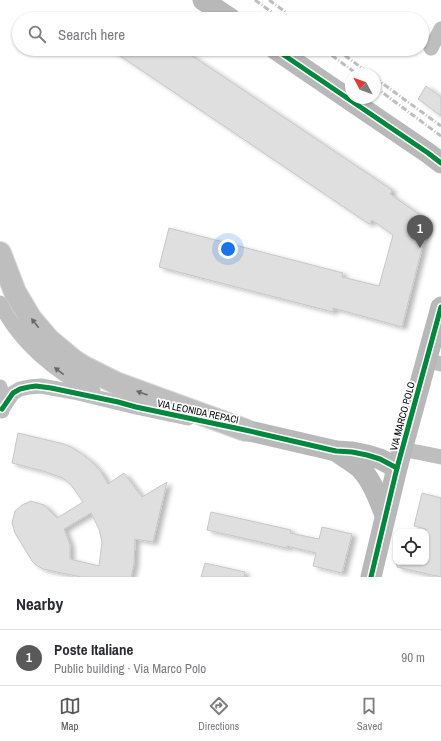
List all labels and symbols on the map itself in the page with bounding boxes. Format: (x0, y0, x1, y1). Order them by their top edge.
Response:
north arrow (345, 68, 381, 104)
pin: 1 (407, 215, 433, 248)
your location (218, 239, 238, 259)
one-way arrow (30, 318, 39, 329)
one-way arrow (53, 366, 64, 375)
street label: VIA MARCO POLO (387, 380, 418, 452)
one-way arrow (136, 389, 148, 395)
street label: VIA LEONIDA REPACI (156, 397, 240, 426)

